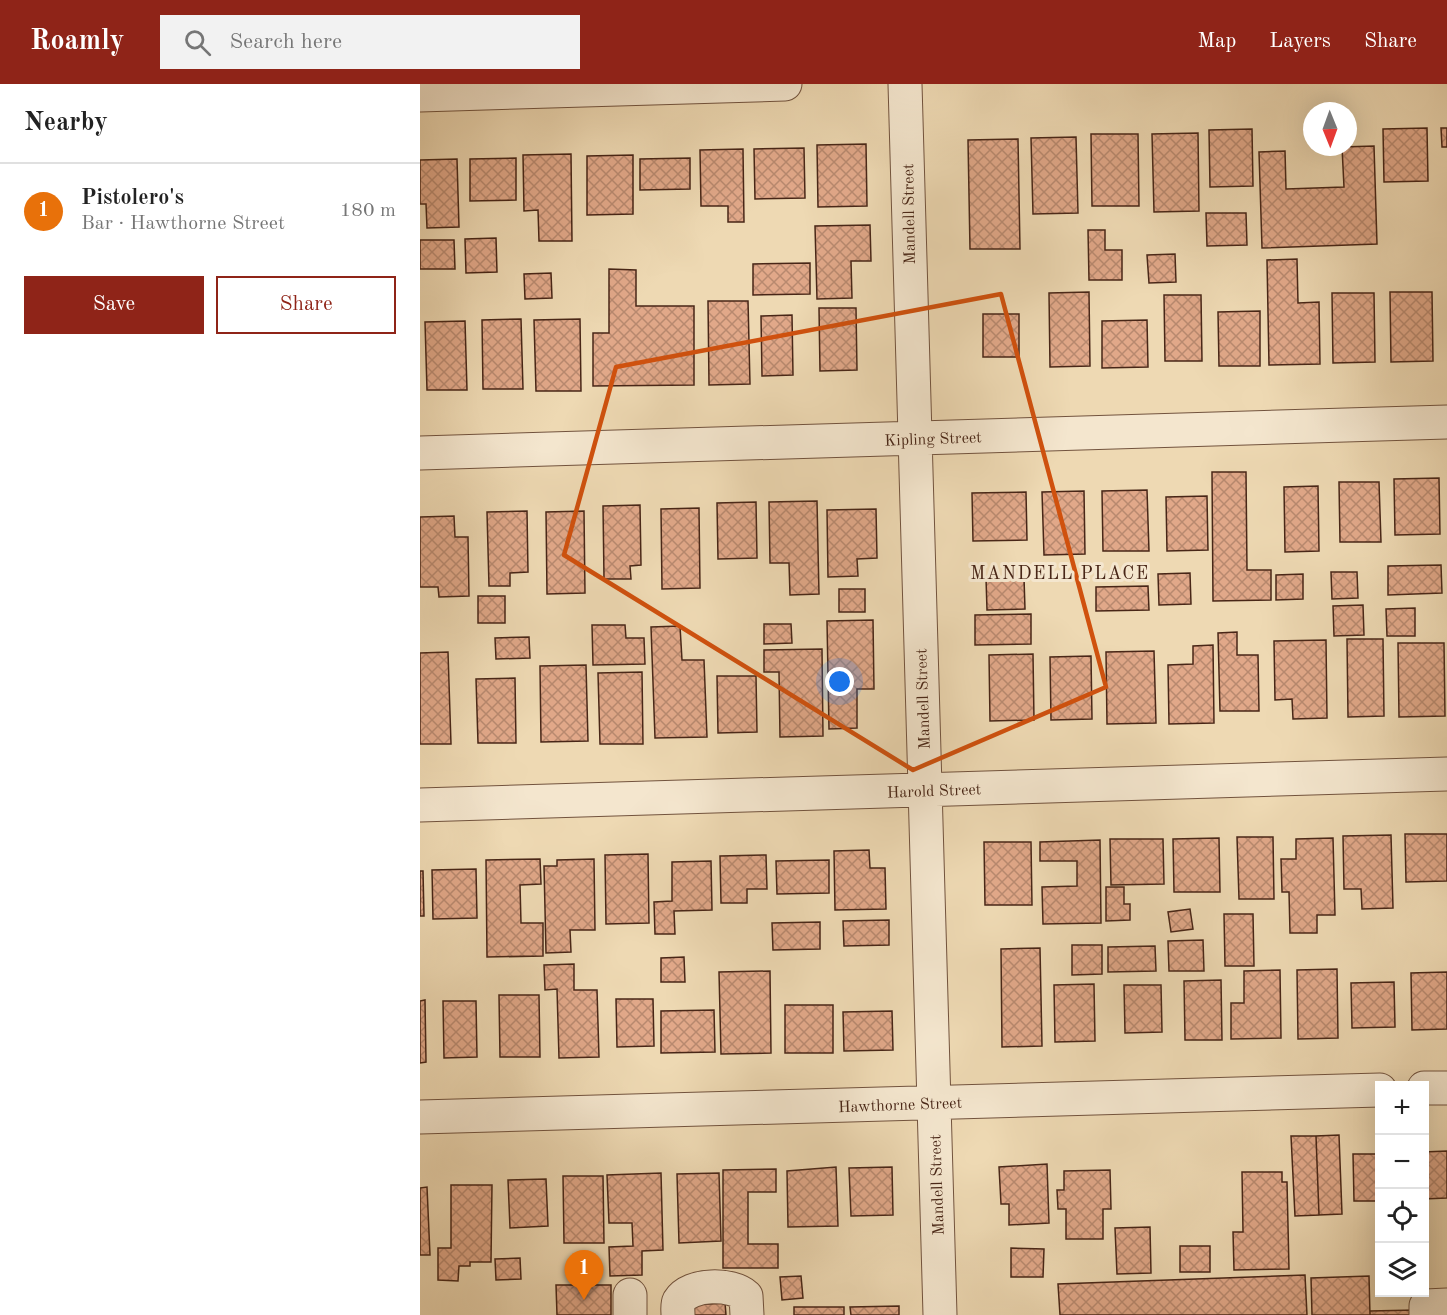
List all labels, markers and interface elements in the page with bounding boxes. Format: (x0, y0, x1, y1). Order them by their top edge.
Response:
search box (160, 15, 580, 69)
icon: search (181, 26, 214, 59)
text: Roamly (30, 28, 124, 56)
text: Search here (229, 31, 342, 53)
text: Map (1197, 31, 1236, 52)
text: Layers (1269, 31, 1331, 52)
text: Share (1364, 31, 1417, 52)
north arrow (1303, 102, 1357, 156)
text: Nearby (24, 110, 108, 136)
street label: Mandell Street (901, 163, 919, 265)
text: Pistolero's (81, 187, 184, 209)
text: 1 (38, 201, 49, 221)
text: 180 m (340, 201, 396, 221)
text: Bar · Hawthorne Street (81, 214, 285, 234)
button: Save (24, 276, 204, 334)
button: Share (216, 276, 396, 334)
street label: Kipling Street (884, 430, 982, 450)
district label: MANDELL PLACE (970, 565, 1150, 583)
street label: Mandell Street (914, 648, 934, 750)
your location (825, 667, 854, 696)
street label: Harold Street (887, 782, 982, 802)
map controls (1375, 1081, 1429, 1297)
button: + (1375, 1081, 1429, 1135)
street label: Hawthorne Street (838, 1096, 963, 1116)
street label: Mandell Street (928, 1134, 948, 1236)
button: − (1375, 1135, 1429, 1189)
button: locate (1375, 1189, 1429, 1243)
button: layers (1375, 1243, 1429, 1297)
pin: 1 (564, 1250, 604, 1300)

